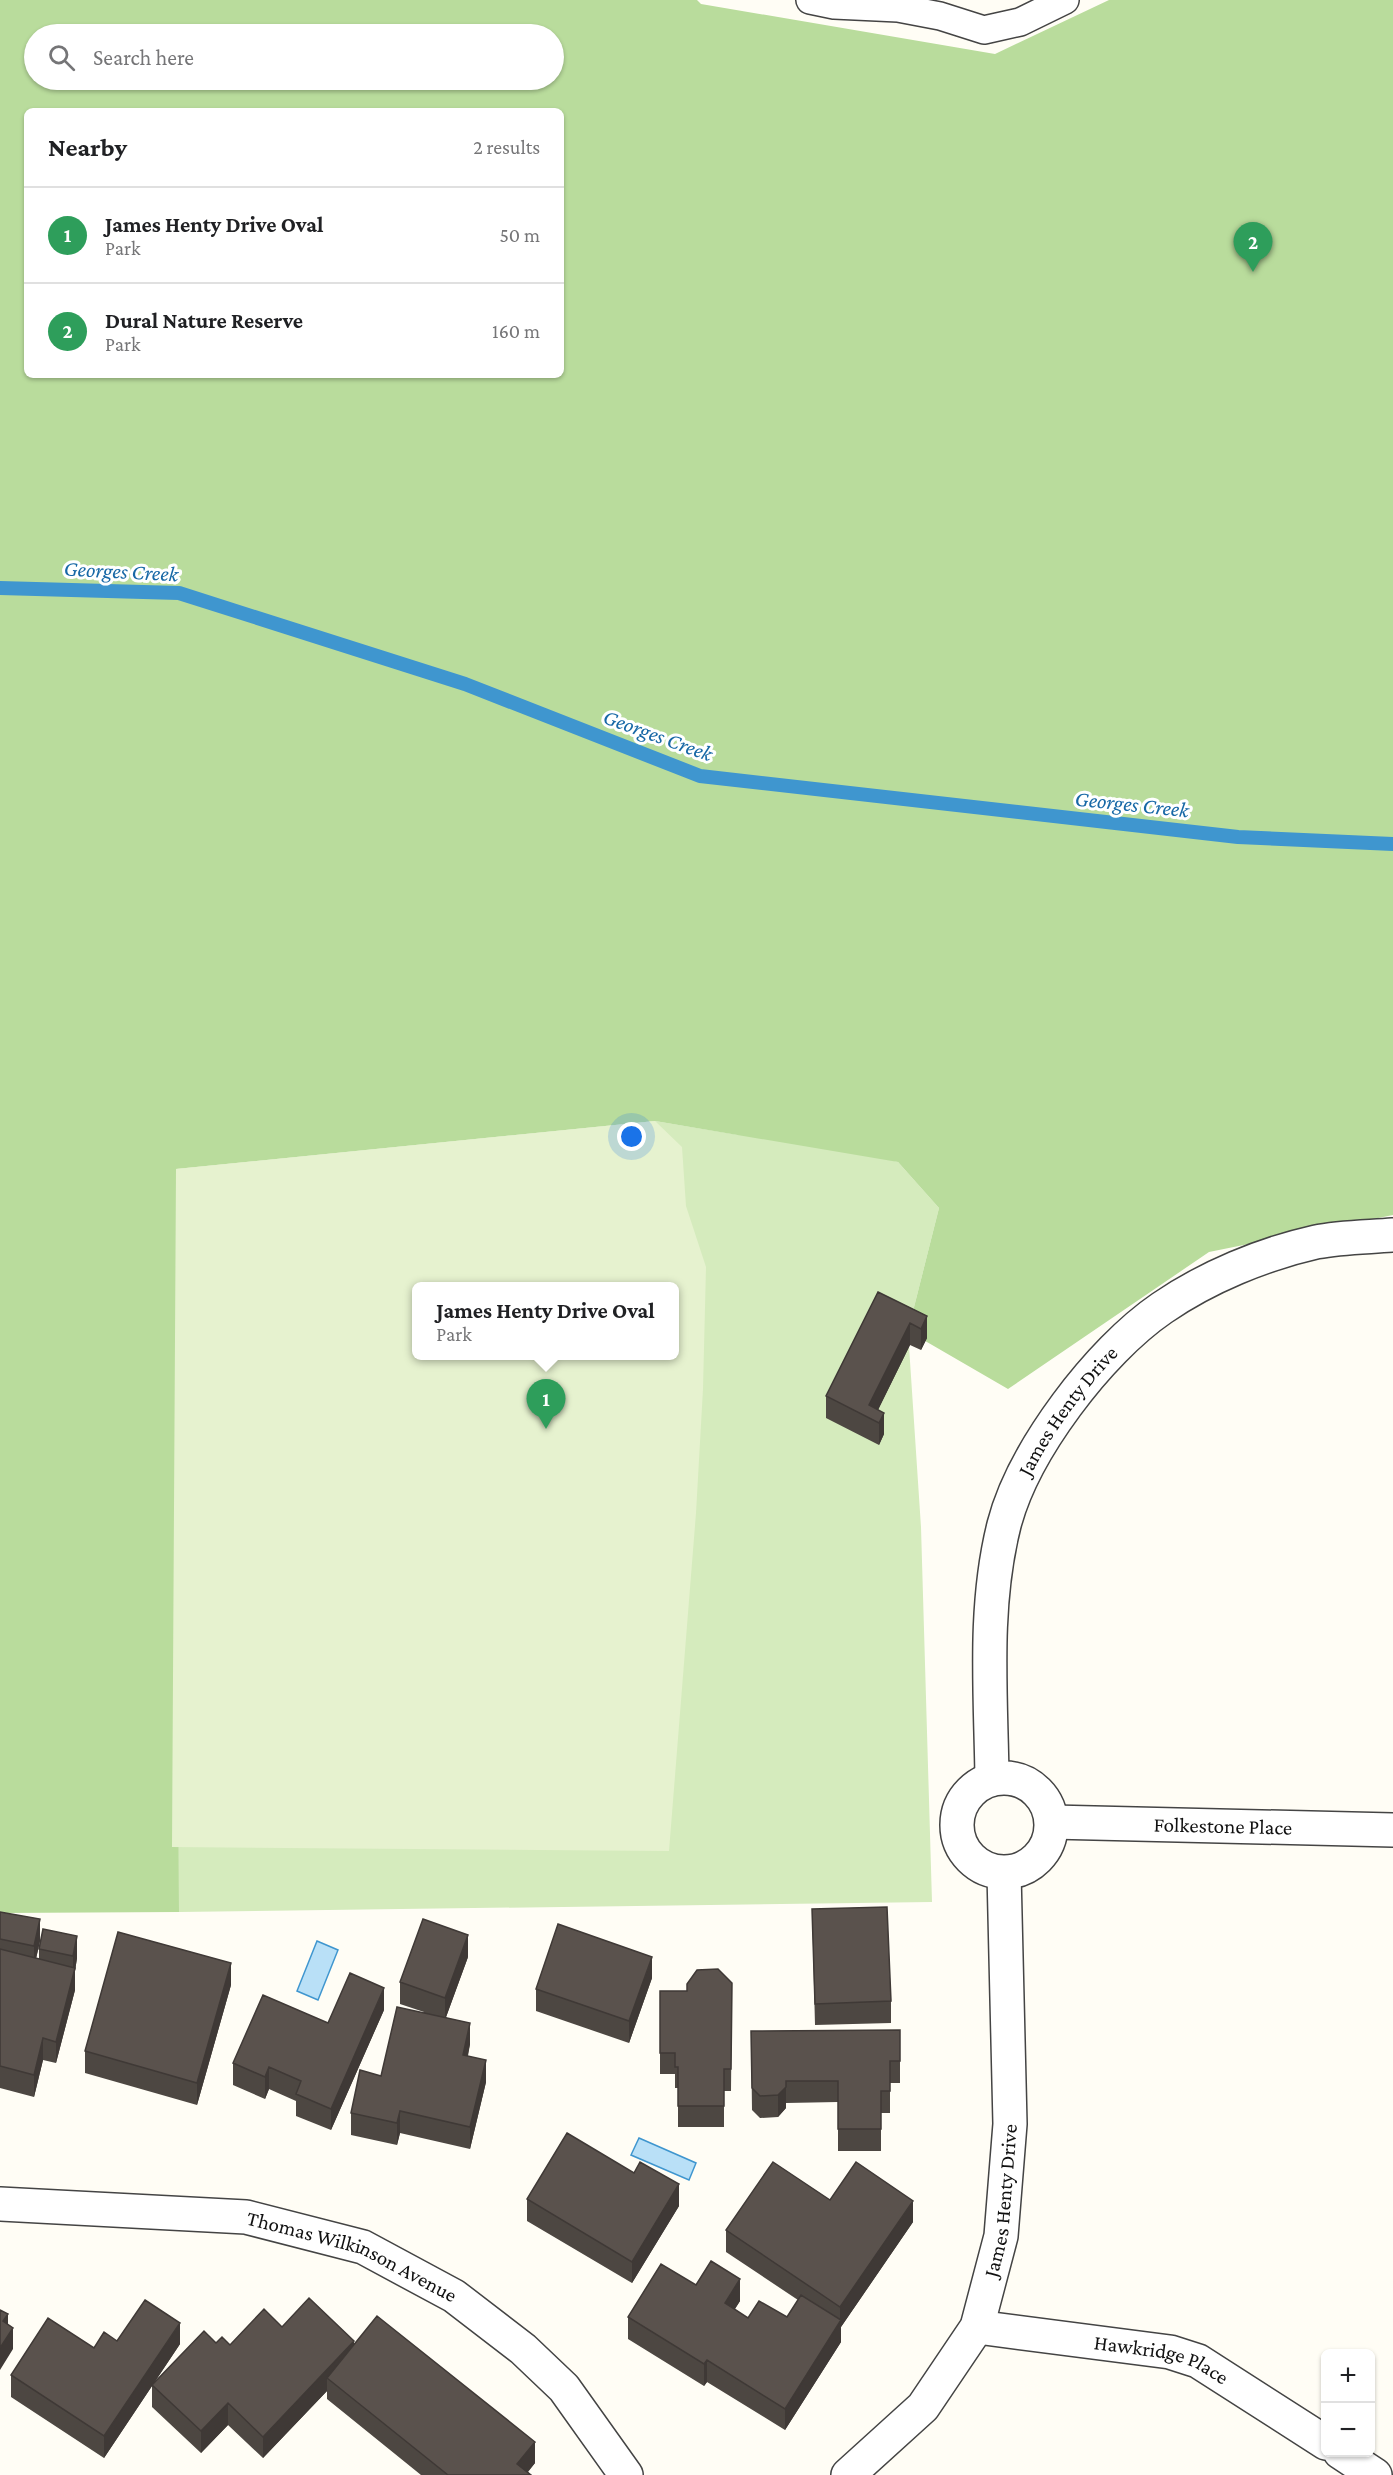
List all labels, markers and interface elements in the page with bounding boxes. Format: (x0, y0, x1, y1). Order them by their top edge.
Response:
search box (24, 24, 564, 90)
icon: search (45, 41, 78, 74)
text: Search here (93, 45, 194, 70)
text: Nearby (48, 133, 127, 162)
text: 2 results (473, 136, 540, 158)
text: James Henty Drive Oval (105, 212, 323, 237)
pin: 2 (1234, 222, 1272, 272)
text: 1 (64, 224, 71, 246)
text: 50 m (499, 224, 540, 246)
text: Park (105, 237, 141, 259)
text: Dural Nature Reserve (105, 308, 303, 333)
text: 2 (62, 320, 73, 342)
text: 160 m (492, 320, 540, 342)
text: Park (105, 333, 141, 355)
water label: Georges Creek (63, 556, 180, 587)
water label: Georges Creek (600, 704, 717, 767)
water label: Georges Creek (1074, 786, 1192, 823)
your location (617, 1122, 646, 1151)
popup (412, 1282, 679, 1360)
text: James Henty Drive Oval (436, 1298, 655, 1323)
text: Park (436, 1323, 472, 1345)
street label: James Henty Drive (1012, 1341, 1122, 1481)
pin: 1 (526, 1380, 566, 1429)
street label: Folkestone Place (1153, 1812, 1293, 1840)
street label: James Henty Drive (978, 2123, 1022, 2282)
street label: Thomas Wilkinson Avenue (244, 2206, 461, 2307)
street label: Hawkridge Place (1093, 2330, 1233, 2389)
map controls (1321, 2349, 1375, 2457)
button: + (1321, 2349, 1375, 2403)
button: − (1321, 2403, 1375, 2457)

